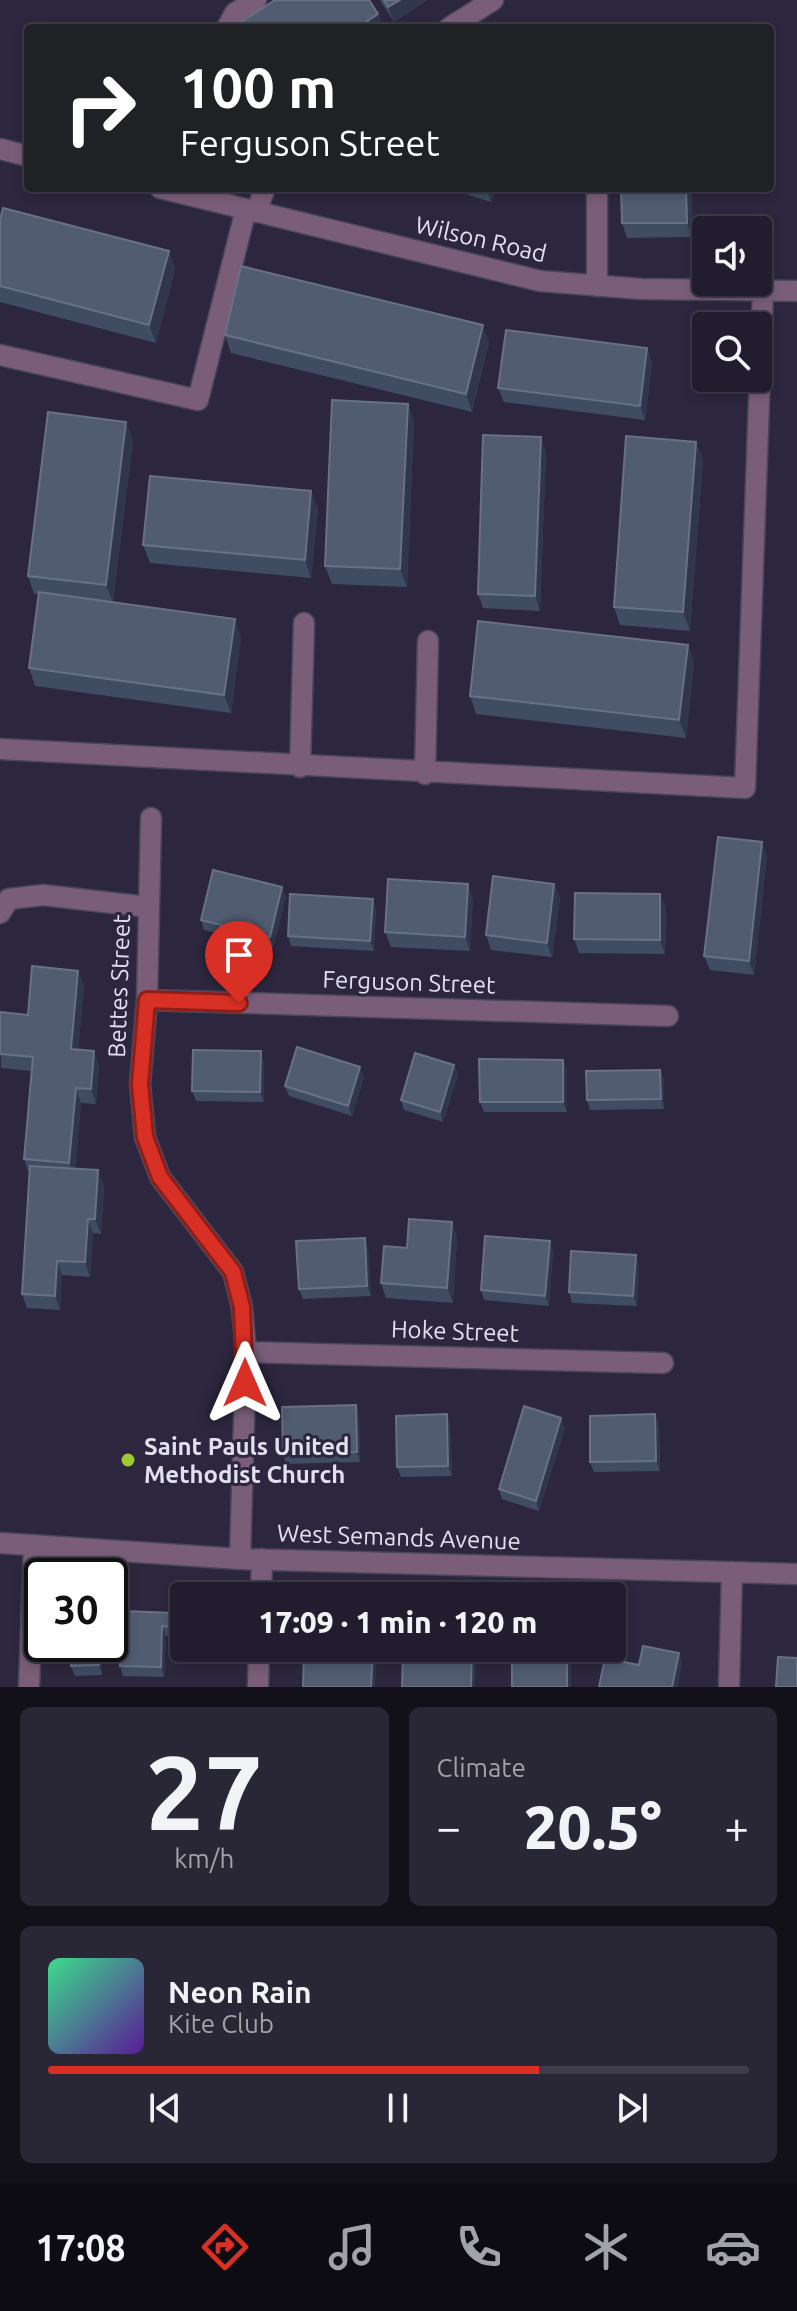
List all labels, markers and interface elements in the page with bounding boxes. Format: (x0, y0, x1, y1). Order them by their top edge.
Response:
icon: right (48, 56, 152, 160)
text: 100 m (180, 56, 336, 119)
text: Ferguson Street (180, 122, 440, 163)
street label: Wilson Road (413, 211, 549, 267)
map controls (692, 216, 772, 392)
button: sound (692, 216, 772, 296)
button: search (692, 312, 772, 392)
street label: Bettes Street (103, 913, 135, 1058)
pin (205, 921, 273, 1003)
icon: arrive (217, 933, 261, 977)
street label: Ferguson Street (322, 965, 497, 999)
street label: Hoke Street (390, 1315, 520, 1347)
position arrow (203, 1341, 287, 1425)
place label: Saint Pauls United Methodist Church (144, 1433, 349, 1488)
marker: Saint Pauls United Methodist Church (119, 1451, 137, 1469)
street label: West Semands Avenue (277, 1519, 521, 1555)
speed limit sign: 30 (24, 1558, 128, 1662)
text: 17:09 · 1 min · 120 m (259, 1605, 537, 1639)
text: 27 (146, 1733, 263, 1850)
text: Climate (437, 1753, 526, 1782)
text: 20.5° (524, 1793, 662, 1860)
text: − (437, 1802, 461, 1851)
text: + (724, 1802, 749, 1851)
text: km/h (174, 1844, 234, 1873)
text: Neon Rain (168, 1975, 312, 2009)
text: Kite Club (168, 2009, 274, 2038)
icon: previous (143, 2086, 187, 2130)
icon: pause (376, 2086, 420, 2130)
icon: next (610, 2086, 654, 2130)
icon: directions (197, 2219, 253, 2275)
icon: music (324, 2219, 380, 2275)
icon: phone (451, 2219, 507, 2275)
icon: climate (578, 2219, 634, 2275)
icon: car (705, 2219, 761, 2275)
text: 17:08 (36, 2227, 126, 2268)

